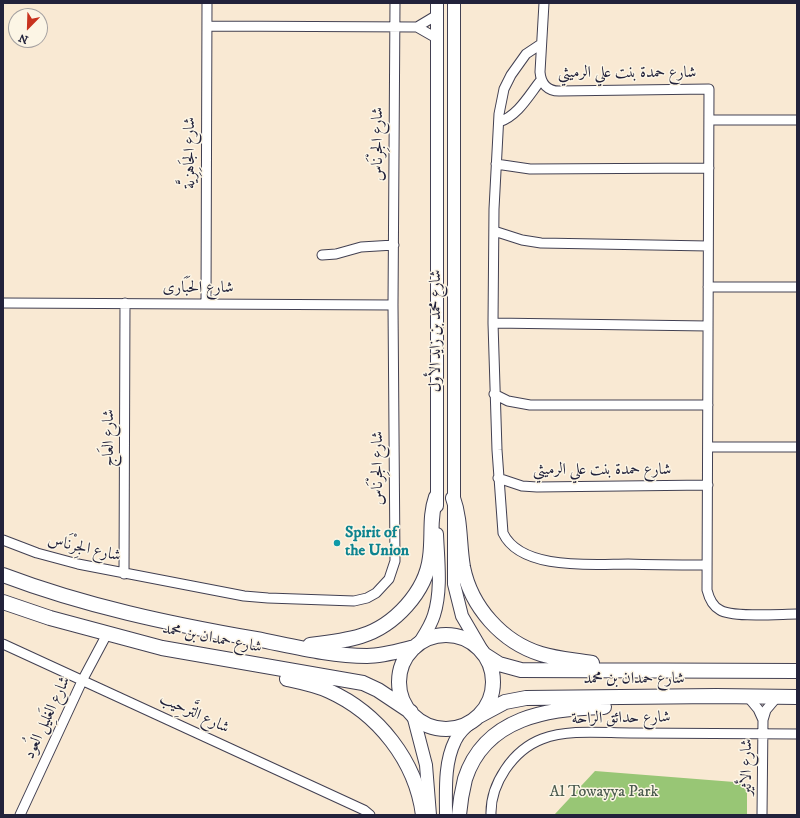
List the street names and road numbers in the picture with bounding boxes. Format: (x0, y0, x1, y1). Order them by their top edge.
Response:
street label: شارع حمدة بنت علي الرميثي (558, 64, 696, 84)
street label: شارع الجِرْنَاس (369, 107, 389, 181)
street label: شارع الجَاهِزِيَّة (181, 117, 201, 189)
street label: شارع محمد بن زايد الأول (427, 270, 447, 392)
street label: شارع الحَبَارى (163, 279, 233, 299)
street label: شارع العَاج (100, 409, 120, 467)
street label: شارع الجِرْنَاس (369, 431, 389, 505)
street label: شارع حمدة بنت علي الرميثي (533, 461, 671, 481)
street label: شارع الجِرْنَاس (46, 531, 122, 567)
street label: شارع حمدان بن محمد (161, 620, 263, 658)
street label: شارع حمدان بن محمد (583, 670, 685, 690)
street label: شارع الغَلِيل العُود (20, 674, 76, 762)
street label: شارع التَّرحِيب (156, 689, 232, 739)
street label: شارع حدائق الراحة (571, 709, 671, 729)
street label: شارع الأثير (738, 739, 758, 795)

